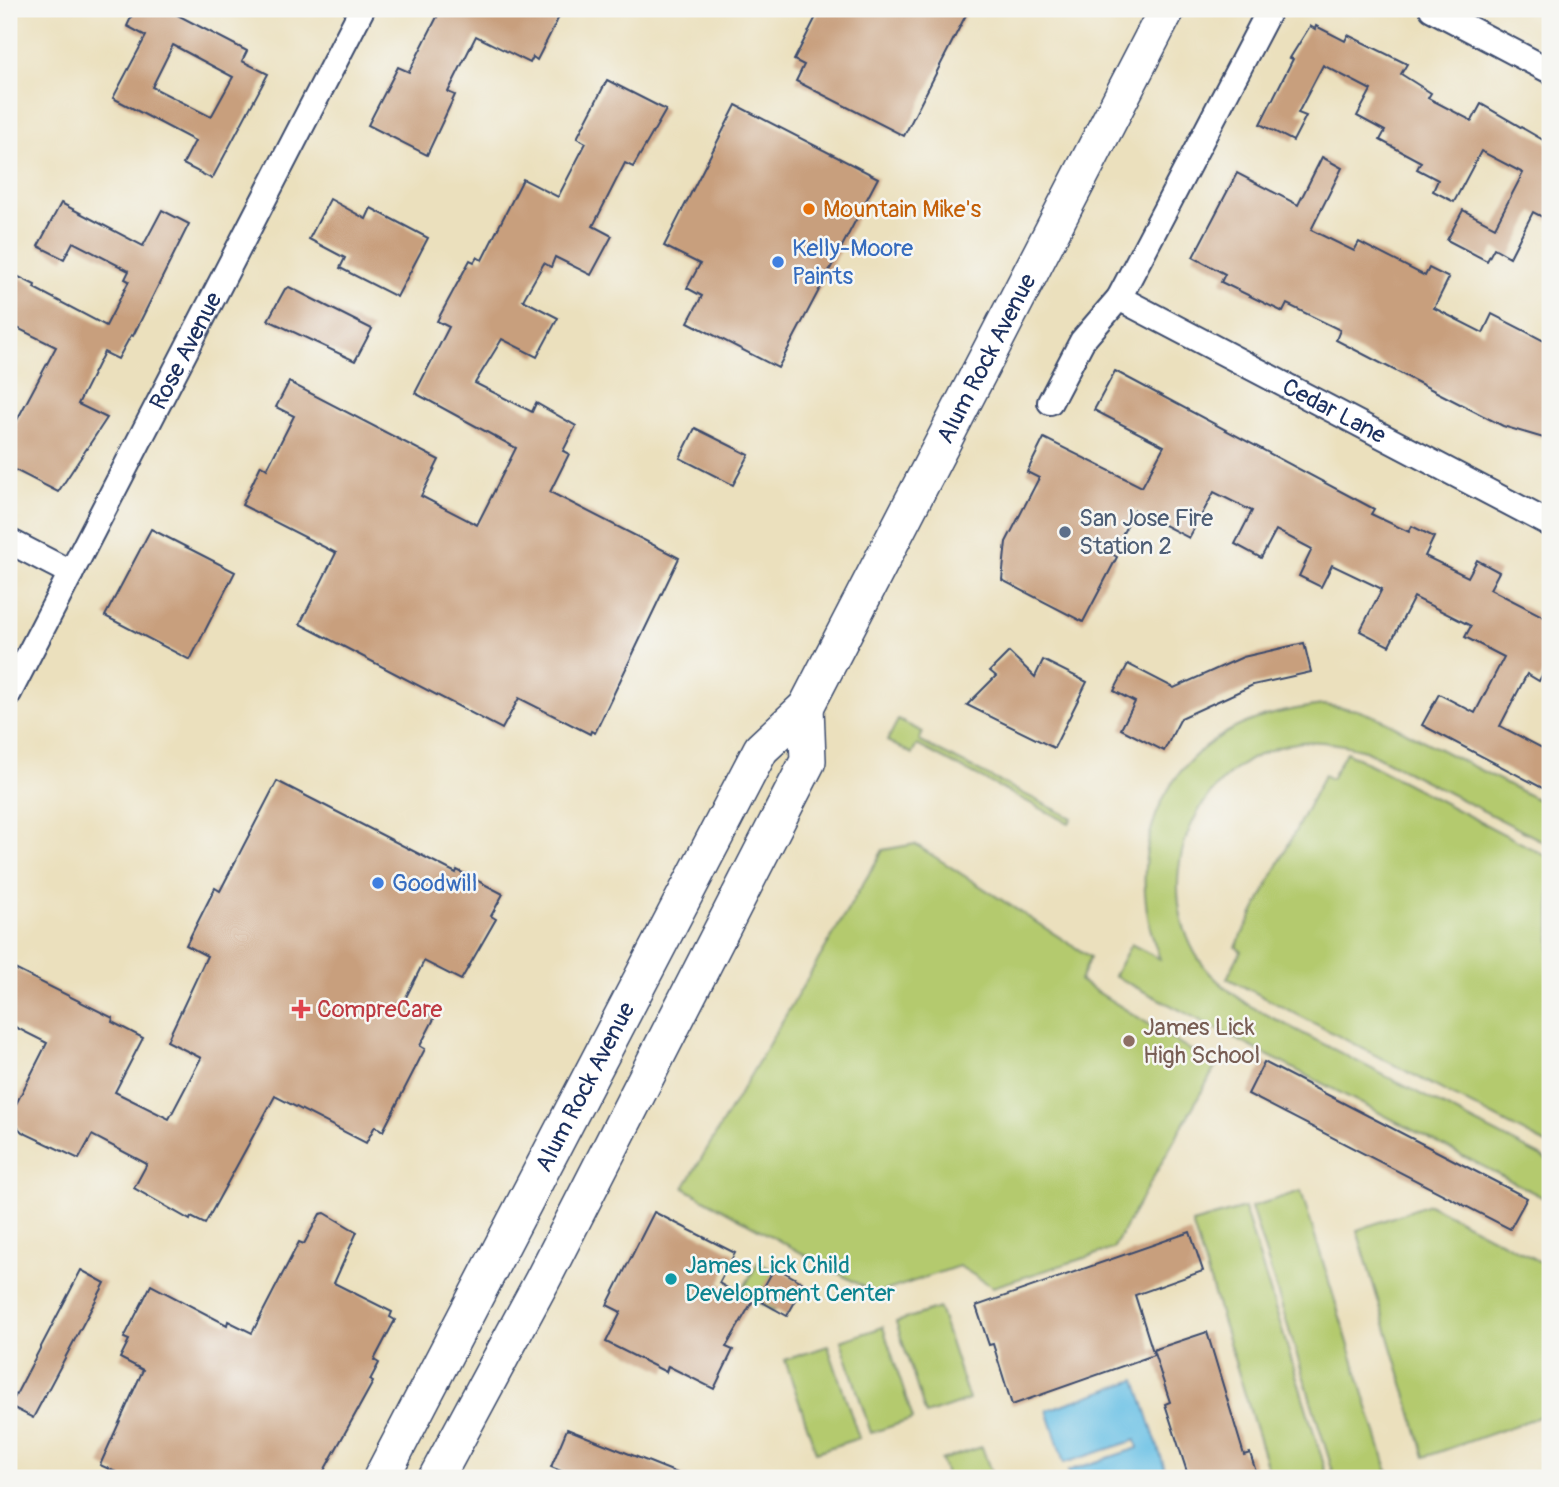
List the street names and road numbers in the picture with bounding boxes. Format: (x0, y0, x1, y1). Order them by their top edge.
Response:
street label: Alum Rock Avenue (930, 269, 1042, 448)
street label: Rose Avenue (143, 287, 228, 415)
street label: Cedar Lane (1278, 372, 1391, 450)
street label: Alum Rock Avenue (529, 997, 641, 1177)

